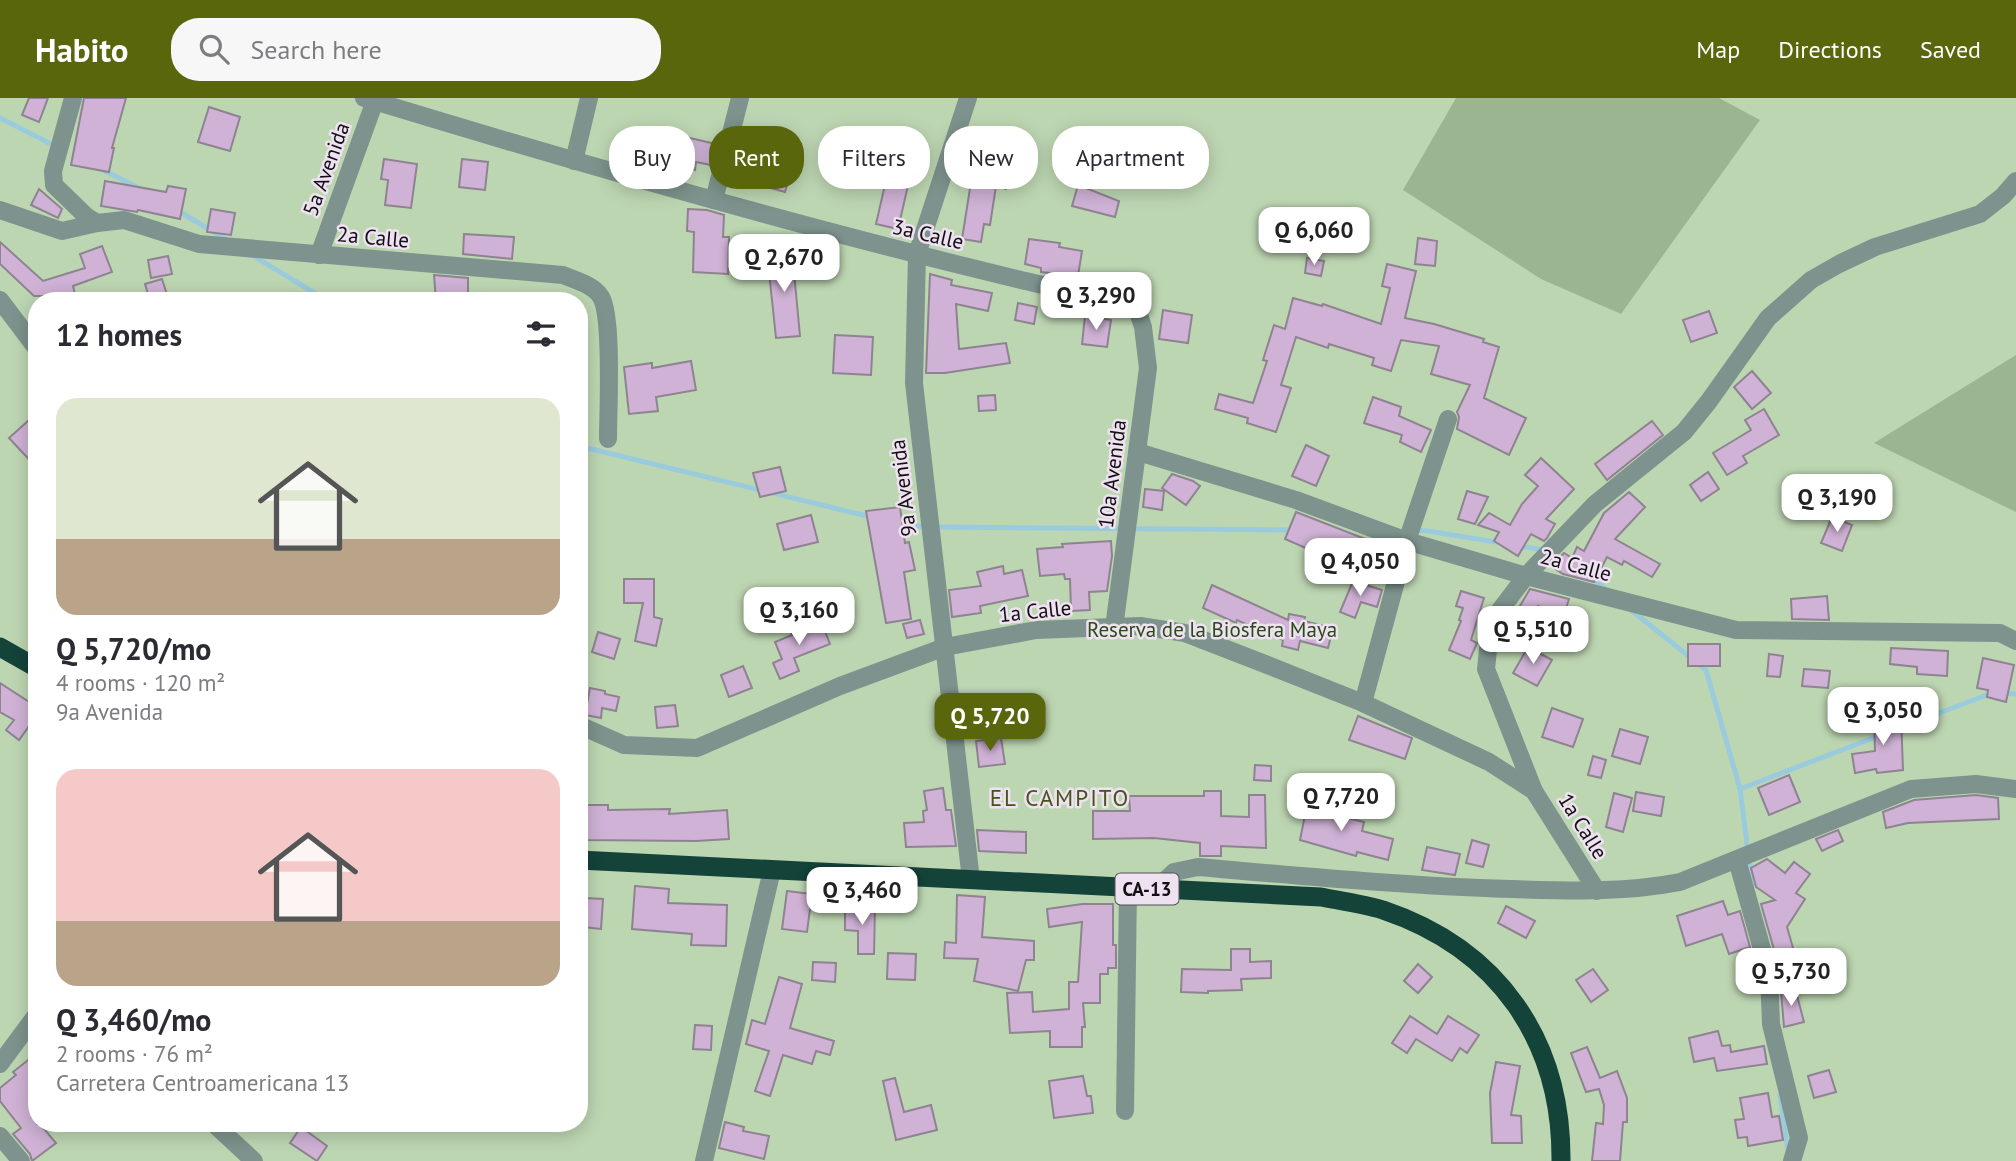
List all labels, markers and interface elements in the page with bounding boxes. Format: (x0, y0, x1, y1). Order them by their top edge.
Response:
search box (171, 18, 661, 81)
text: Habito (35, 28, 129, 71)
icon: search (195, 30, 233, 68)
text: Search here (251, 33, 382, 66)
text: Map (1696, 34, 1740, 65)
text: Directions (1778, 34, 1882, 65)
text: Saved (1920, 34, 1981, 65)
street label: 5a Avenida (297, 118, 355, 220)
chip: Buy (609, 126, 695, 189)
chip: Rent (709, 126, 804, 189)
chip: Filters (818, 126, 930, 189)
chip: New (944, 126, 1038, 189)
chip: Apartment (1052, 126, 1209, 189)
pin: Q 6,060 (1249, 208, 1379, 267)
street label: 3a Calle (890, 213, 966, 255)
text: Q 6,060 (1275, 215, 1353, 244)
street label: 2a Calle (336, 220, 410, 254)
pin: Q 2,670 (719, 234, 849, 294)
text: Q 2,670 (745, 242, 823, 271)
pin: Q 3,290 (1031, 272, 1161, 332)
text: Q 3,290 (1057, 280, 1135, 309)
text: 12 homes (56, 315, 182, 354)
icon: filters (522, 315, 560, 353)
street label: 10a Avenida (1092, 418, 1132, 530)
street label: 9a Avenida (884, 438, 922, 538)
icon: home (245, 443, 371, 569)
pin: Q 3,190 (1772, 474, 1902, 534)
text: Q 3,190 (1798, 482, 1876, 511)
pin: Q 4,050 (1295, 538, 1425, 598)
street label: 2a Calle (1538, 543, 1614, 587)
text: Q 4,050 (1321, 546, 1399, 575)
pin: Q 3,160 (734, 588, 864, 647)
street label: 1a Calle (998, 594, 1072, 628)
text: Q 3,160 (760, 595, 838, 624)
pin: Q 5,510 (1468, 606, 1598, 666)
text: Q 5,510 (1494, 614, 1572, 643)
park label: Reserva de la Biosfera Maya (1087, 616, 1337, 643)
text: Q 5,720/mo (56, 629, 211, 668)
text: 4 rooms · 120 m² (56, 668, 225, 697)
pin: Q 3,050 (1818, 688, 1948, 747)
pin: Q 5,720 (925, 694, 1055, 753)
text: Q 3,050 (1844, 695, 1922, 724)
text: 9a Avenida (56, 697, 163, 726)
text: Q 5,720 (951, 701, 1029, 730)
pin: Q 7,720 (1276, 774, 1406, 833)
text: Q 7,720 (1303, 781, 1379, 810)
district label: EL CAMPITO (990, 783, 1130, 812)
street label: 1a Calle (1552, 788, 1614, 864)
icon: home (245, 814, 371, 940)
pin: Q 3,460 (797, 868, 927, 927)
road number: CA-13 (1116, 874, 1178, 904)
text: Q 3,460 (823, 875, 901, 904)
pin: Q 5,730 (1726, 948, 1856, 1008)
text: Q 5,730 (1752, 956, 1830, 985)
text: Q 3,460/mo (56, 1000, 211, 1039)
text: 2 rooms · 76 m² (56, 1039, 213, 1068)
text: Carretera Centroamericana 13 (56, 1068, 349, 1097)

